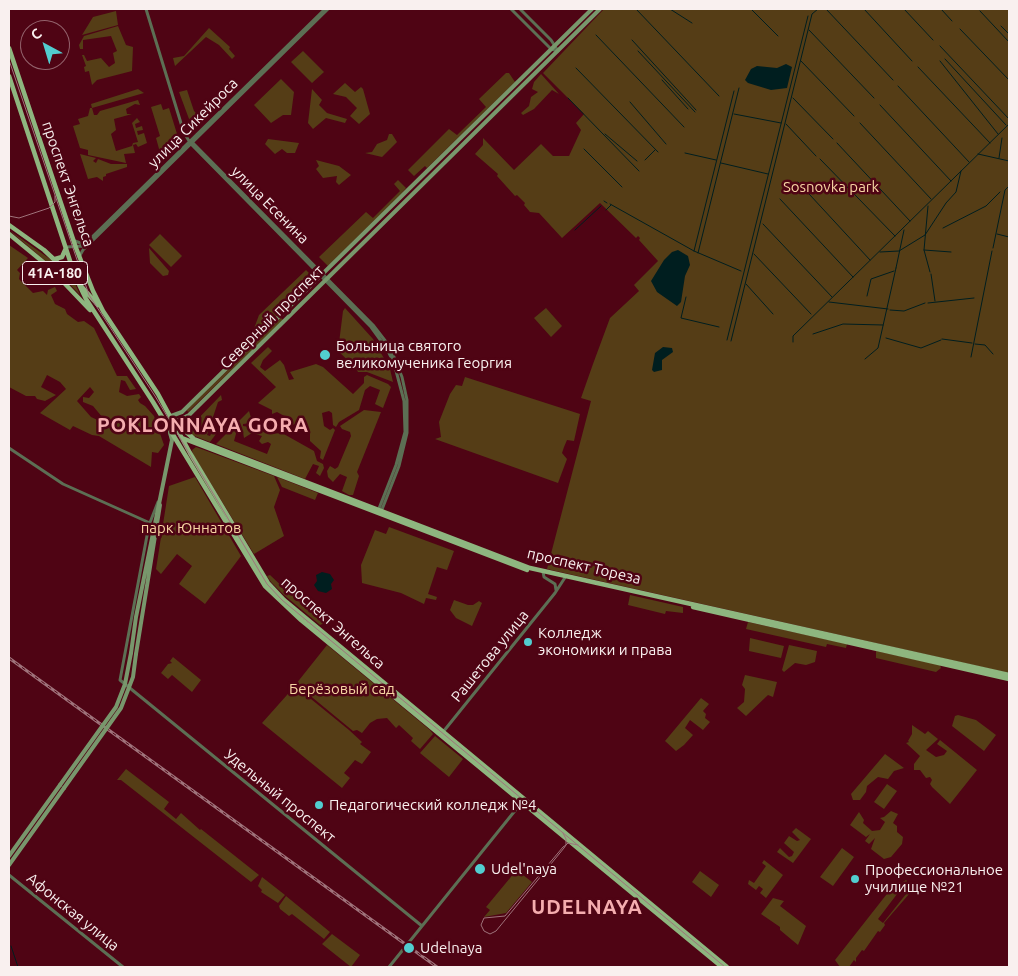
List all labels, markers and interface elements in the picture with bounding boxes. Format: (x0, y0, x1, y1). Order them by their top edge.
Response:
north arrow (20, 20, 70, 70)
text: С (28, 25, 45, 43)
street label: улица Сикейроса (144, 74, 242, 172)
street label: проспект Энгельса (38, 119, 98, 249)
street label: улица Есенина (227, 162, 313, 248)
park label: Sosnovka park (783, 178, 879, 196)
street label: Северный проспект (216, 261, 328, 373)
road number: 41А-180 (22, 262, 88, 284)
place label: Больница святого великомученика Георгия (336, 337, 512, 372)
marker: Больница святого великомученика Георгия (318, 348, 332, 362)
district label: POKLONNAYA GORA (95, 413, 311, 437)
park label: парк Юннатов (141, 519, 241, 537)
street label: проспект Тореза (525, 544, 643, 588)
street label: проспект Энгельса (278, 573, 388, 673)
street label: Рашетова улица (447, 606, 533, 706)
place label: Колледж экономики и права (538, 624, 672, 659)
marker: Колледж экономики и права (522, 636, 534, 648)
park label: Берёзовый сад (289, 680, 395, 698)
street label: Удельный проспект (221, 746, 339, 846)
place label: Педагогический колледж №4 (329, 796, 537, 814)
marker: Педагогический колледж №4 (313, 799, 325, 811)
place label: Udel'naya (491, 860, 557, 878)
place label: Профессиональное училище №21 (865, 861, 1003, 896)
marker: Udel'naya (473, 862, 487, 876)
street label: Афонская улица (23, 869, 123, 955)
marker: Профессиональное училище №21 (849, 873, 861, 885)
district label: UDELNAYA (530, 895, 644, 919)
place label: Udelnaya (420, 939, 482, 957)
marker: Udelnaya (402, 941, 416, 955)

